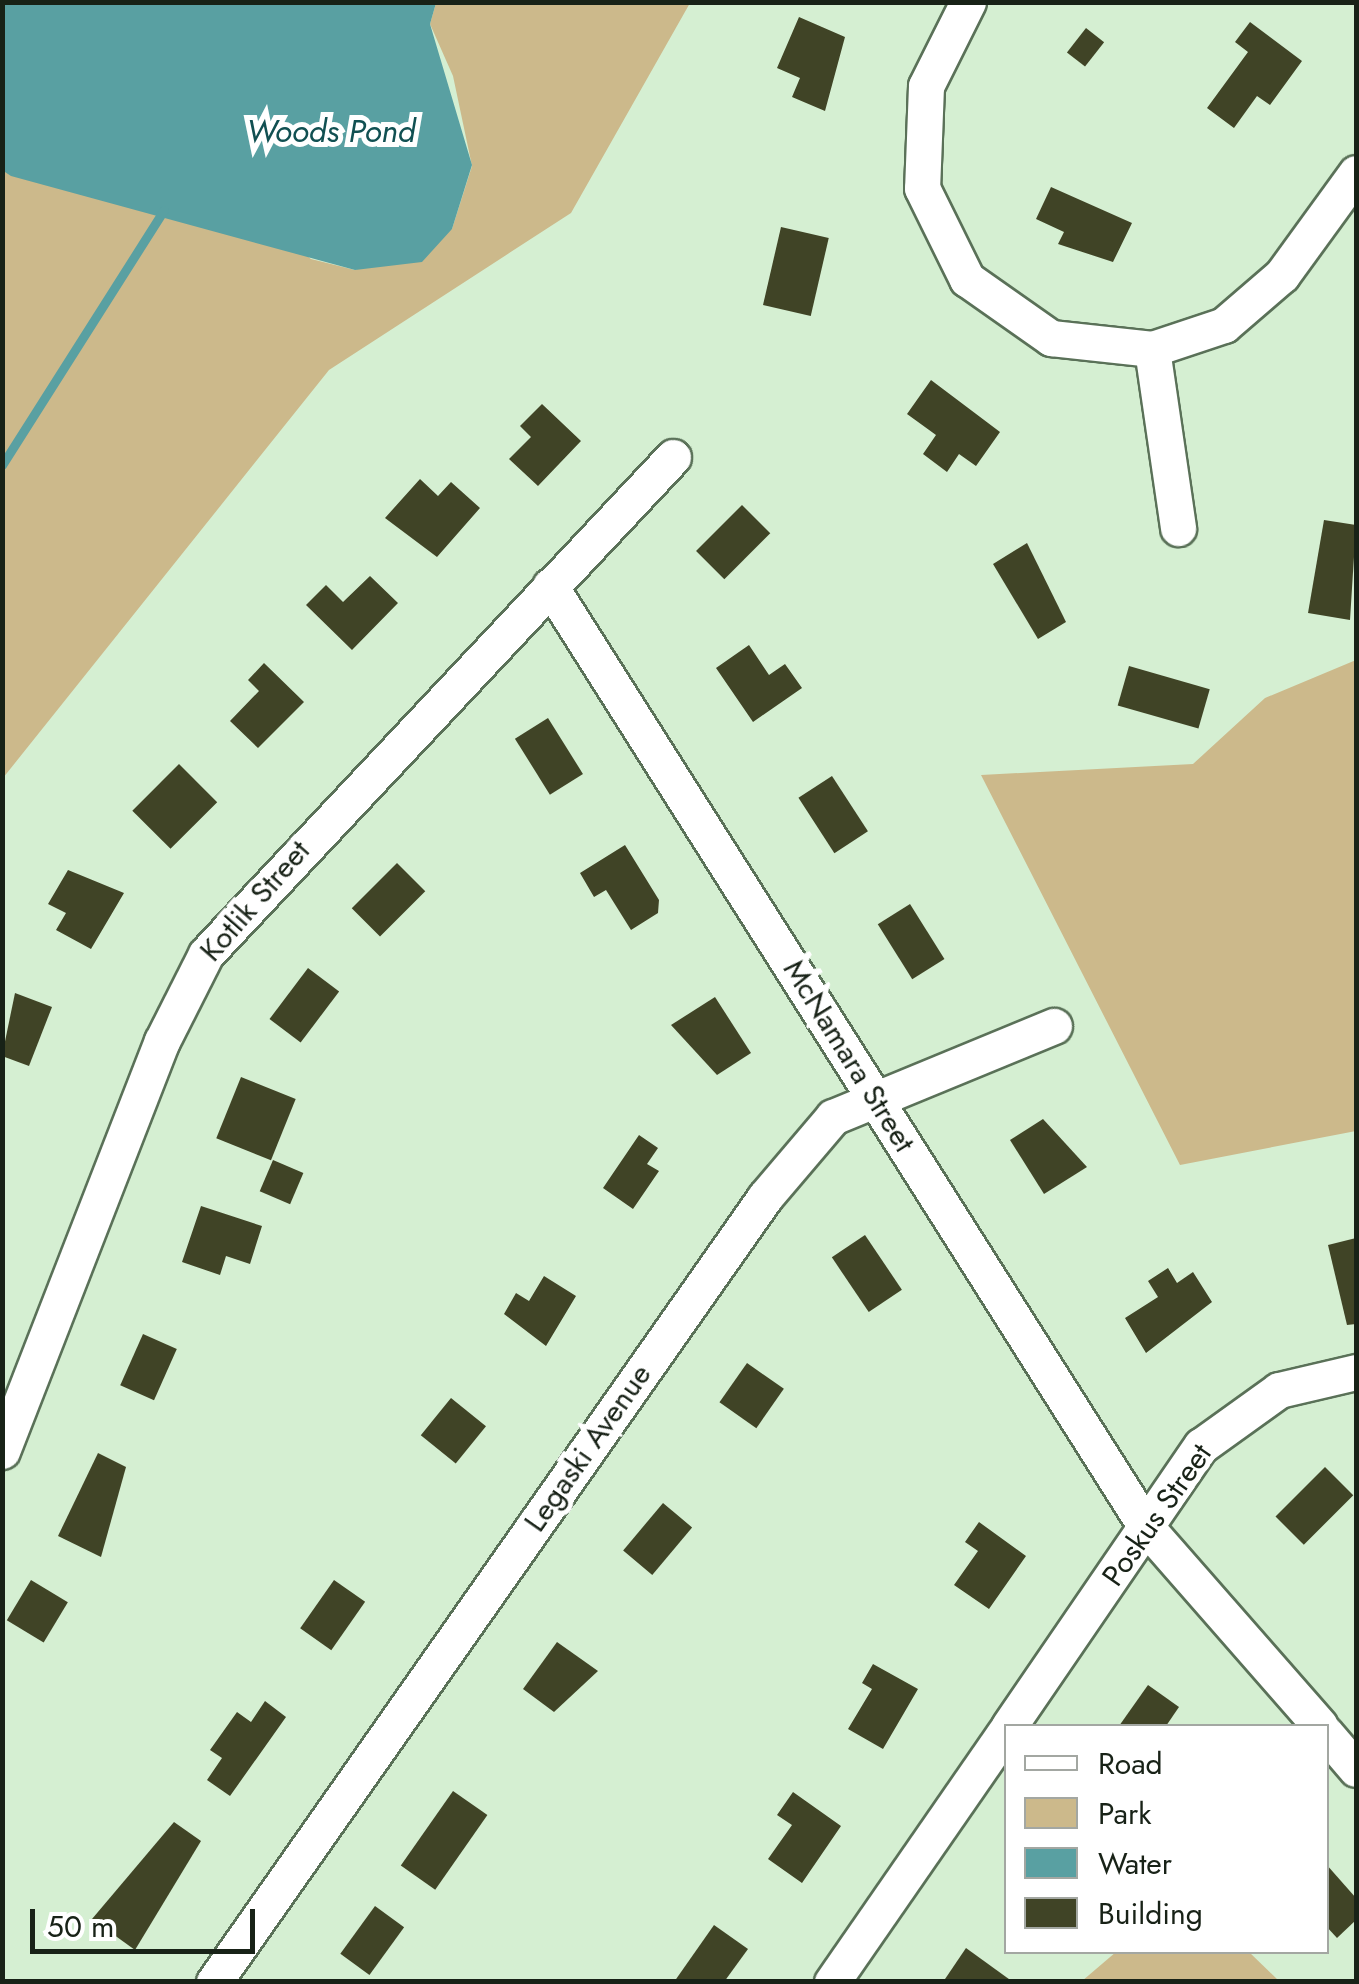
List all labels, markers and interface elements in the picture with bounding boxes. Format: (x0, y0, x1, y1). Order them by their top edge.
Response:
water label: Woods Pond (247, 112, 415, 150)
street label: Kotlik Street (193, 833, 317, 969)
street label: McNamara Street (776, 953, 922, 1159)
street label: Legaski Avenue (517, 1357, 659, 1539)
street label: Poskus Street (1095, 1437, 1219, 1593)
legend (1004, 1724, 1329, 1954)
text: Road (1098, 1742, 1163, 1785)
text: Park (1098, 1792, 1151, 1835)
text: Water (1098, 1842, 1172, 1885)
scale bar (35, 1889, 260, 1951)
text: Building (1098, 1892, 1203, 1935)
text: 50 m (47, 1905, 114, 1948)

